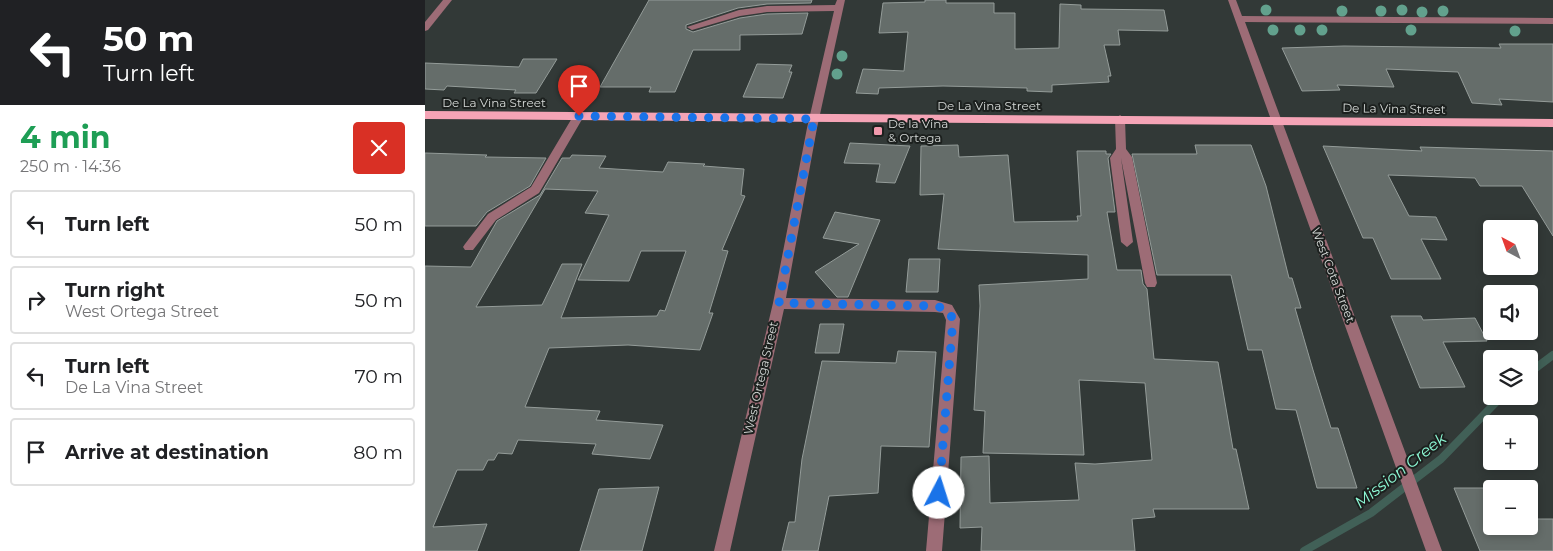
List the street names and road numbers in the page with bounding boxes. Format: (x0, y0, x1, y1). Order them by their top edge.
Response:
street label: De La Vina Street (442, 95, 546, 110)
street label: De La Vina Street (937, 98, 1041, 113)
street label: De La Vina Street (1342, 100, 1446, 117)
street label: West Cota Street (1308, 225, 1359, 325)
street label: West Ortega Street (740, 320, 781, 436)

